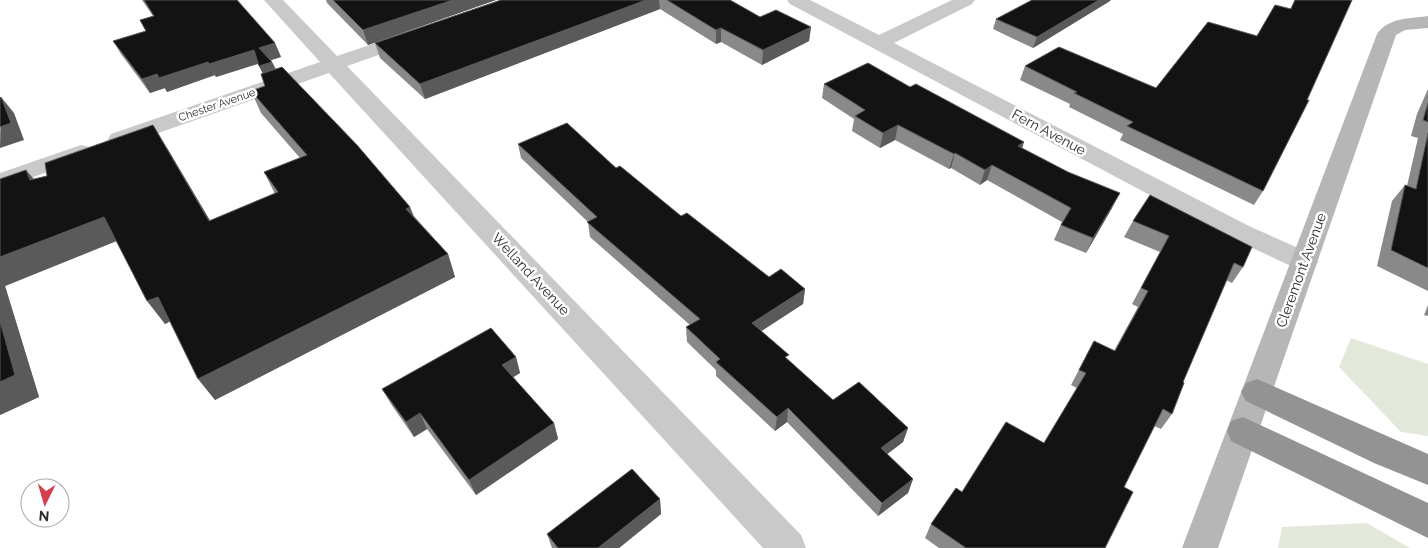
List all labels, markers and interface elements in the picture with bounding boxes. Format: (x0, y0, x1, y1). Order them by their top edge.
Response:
street label: Chester Avenue (177, 86, 258, 124)
street label: Fern Avenue (1009, 106, 1089, 158)
street label: Cleremont Avenue (1273, 211, 1329, 329)
street label: Welland Avenue (489, 230, 573, 318)
north arrow (20, 478, 70, 528)
text: N (38, 508, 50, 524)

